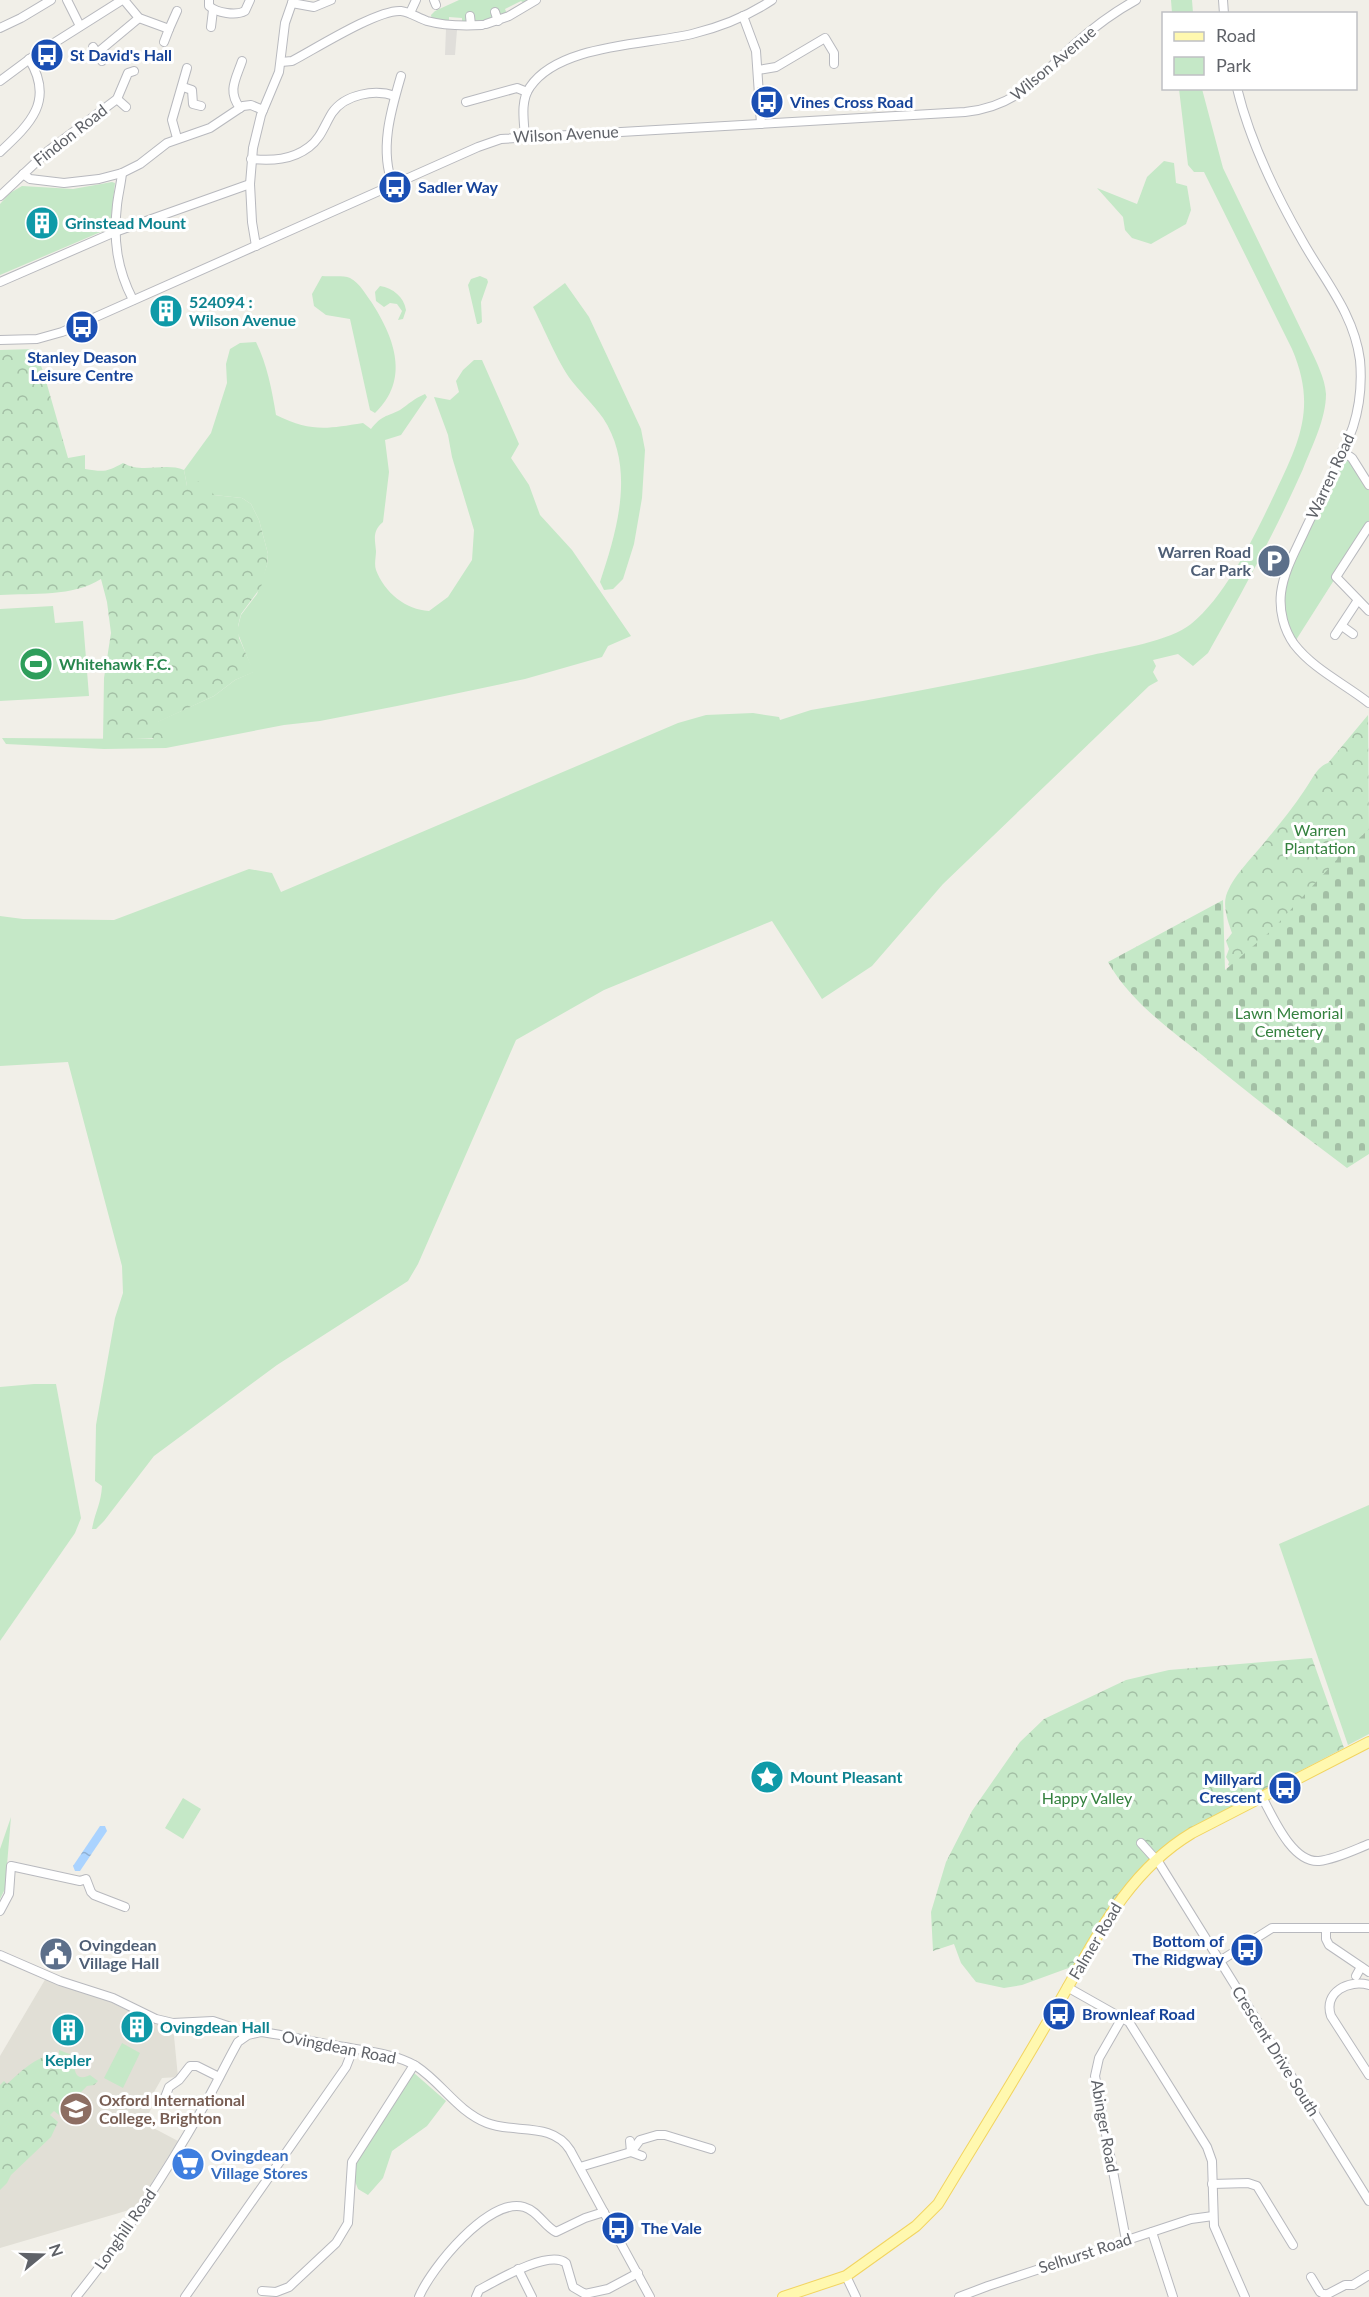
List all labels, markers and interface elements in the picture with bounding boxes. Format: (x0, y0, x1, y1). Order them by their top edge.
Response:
legend (1162, 12, 1357, 90)
street label: Wilson Avenue (1006, 21, 1099, 104)
text: Road (1216, 24, 1256, 46)
bus stop icon: St David's Hall (29, 37, 65, 73)
place label: St David's Hall (70, 45, 172, 64)
text: Park (1216, 54, 1252, 76)
bus stop icon: Vines Cross Road (749, 84, 785, 120)
place label: Vines Cross Road (789, 92, 913, 111)
street label: Findon Road (29, 100, 110, 169)
street label: Wilson Avenue (513, 121, 619, 146)
bus stop icon: Sadler Way (377, 169, 413, 205)
place label: Sadler Way (418, 177, 499, 196)
building icon: Grinstead Mount (24, 205, 60, 241)
place label: Grinstead Mount (65, 213, 186, 232)
place label: 524094 : Wilson Avenue (189, 292, 297, 329)
building icon: 524094 : Wilson Avenue (148, 293, 184, 329)
bus stop icon: Stanley Deason Leisure Centre (64, 309, 100, 345)
place label: Stanley Deason Leisure Centre (27, 347, 137, 384)
street label: Warren Road (1302, 430, 1358, 521)
place label: Warren Road Car Park (1158, 542, 1251, 579)
parking icon: Warren Road Car Park (1256, 543, 1292, 579)
sports icon: Whitehawk F.C. (18, 646, 54, 682)
place label: Whitehawk F.C. (59, 654, 171, 673)
park label: Warren Plantation (1284, 820, 1356, 857)
park label: Lawn Memorial Cemetery (1235, 1003, 1343, 1040)
place icon: Mount Pleasant (749, 1759, 785, 1795)
place label: Mount Pleasant (790, 1767, 902, 1786)
place label: Millyard Crescent (1199, 1769, 1262, 1806)
bus stop icon: Millyard Crescent (1267, 1770, 1303, 1806)
park label: Happy Valley (1042, 1788, 1133, 1807)
street label: Falmer Road (1064, 1899, 1125, 1983)
place label: Bottom of The Ridgway (1132, 1931, 1225, 1968)
bus stop icon: Bottom of The Ridgway (1229, 1932, 1265, 1968)
place label: Ovingdean Village Hall (78, 1935, 159, 1972)
public building icon: Ovingdean Village Hall (38, 1936, 74, 1972)
street label: Crescent Drive South (1229, 1982, 1324, 2119)
bus stop icon: Brownleaf Road (1041, 1996, 1077, 2032)
place label: Brownleaf Road (1082, 2004, 1195, 2023)
building icon: Ovingdean Hall (119, 2009, 155, 2045)
building icon: Kepler (50, 2012, 86, 2048)
place label: Ovingdean Hall (160, 2017, 270, 2036)
street label: Ovingdean Road (280, 2026, 398, 2067)
place label: Kepler (45, 2050, 91, 2069)
street label: Abinger Road (1088, 2078, 1123, 2174)
place label: Oxford International College, Brighton (99, 2090, 245, 2127)
school or university icon: Oxford International College, Brighton (58, 2091, 94, 2127)
place label: Ovingdean Village Stores (210, 2145, 308, 2182)
supermarket icon: Ovingdean Village Stores (170, 2146, 206, 2182)
street label: Longhill Road (90, 2185, 159, 2273)
bus stop icon: The Vale (600, 2210, 636, 2246)
place label: The Vale (641, 2218, 702, 2237)
north arrow (12, 2225, 72, 2285)
street label: Selhurst Road (1036, 2229, 1134, 2277)
text: N (46, 2241, 68, 2259)

